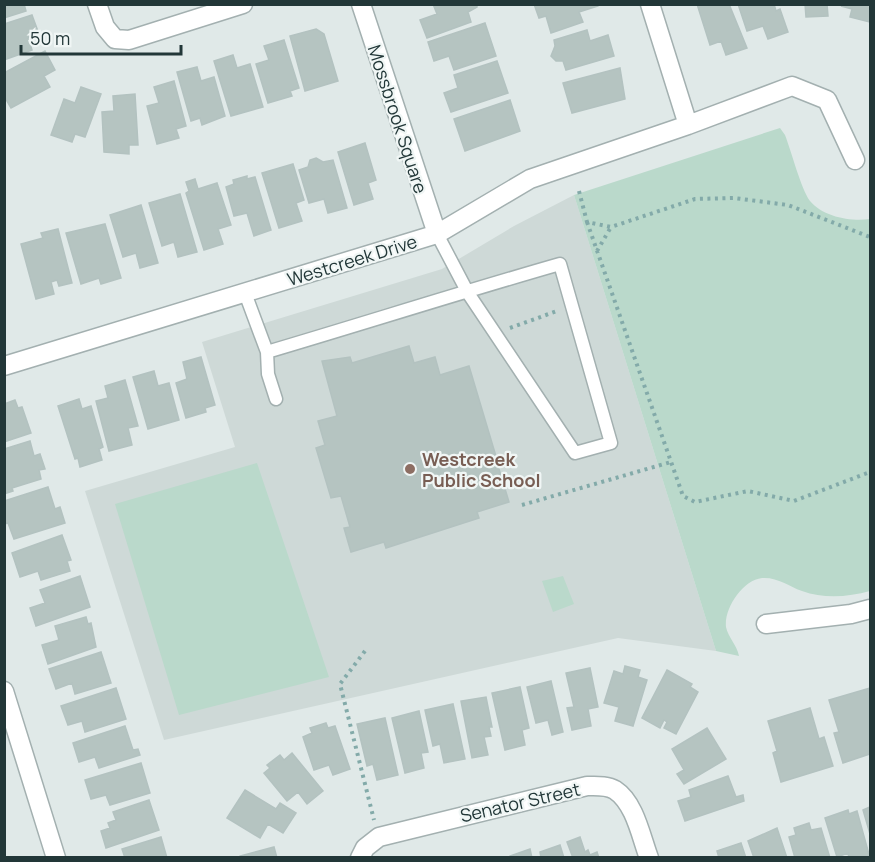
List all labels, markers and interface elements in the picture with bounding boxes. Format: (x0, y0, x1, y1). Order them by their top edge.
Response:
scale bar (21, 18, 182, 56)
text: 50 m (30, 26, 70, 50)
street label: Mossbrook Square (363, 42, 433, 196)
street label: Westcreek Drive (284, 229, 420, 291)
place label: Westcreek Public School (422, 447, 541, 492)
marker: Westcreek Public School (403, 462, 417, 476)
street label: Senator Street (458, 777, 582, 827)

